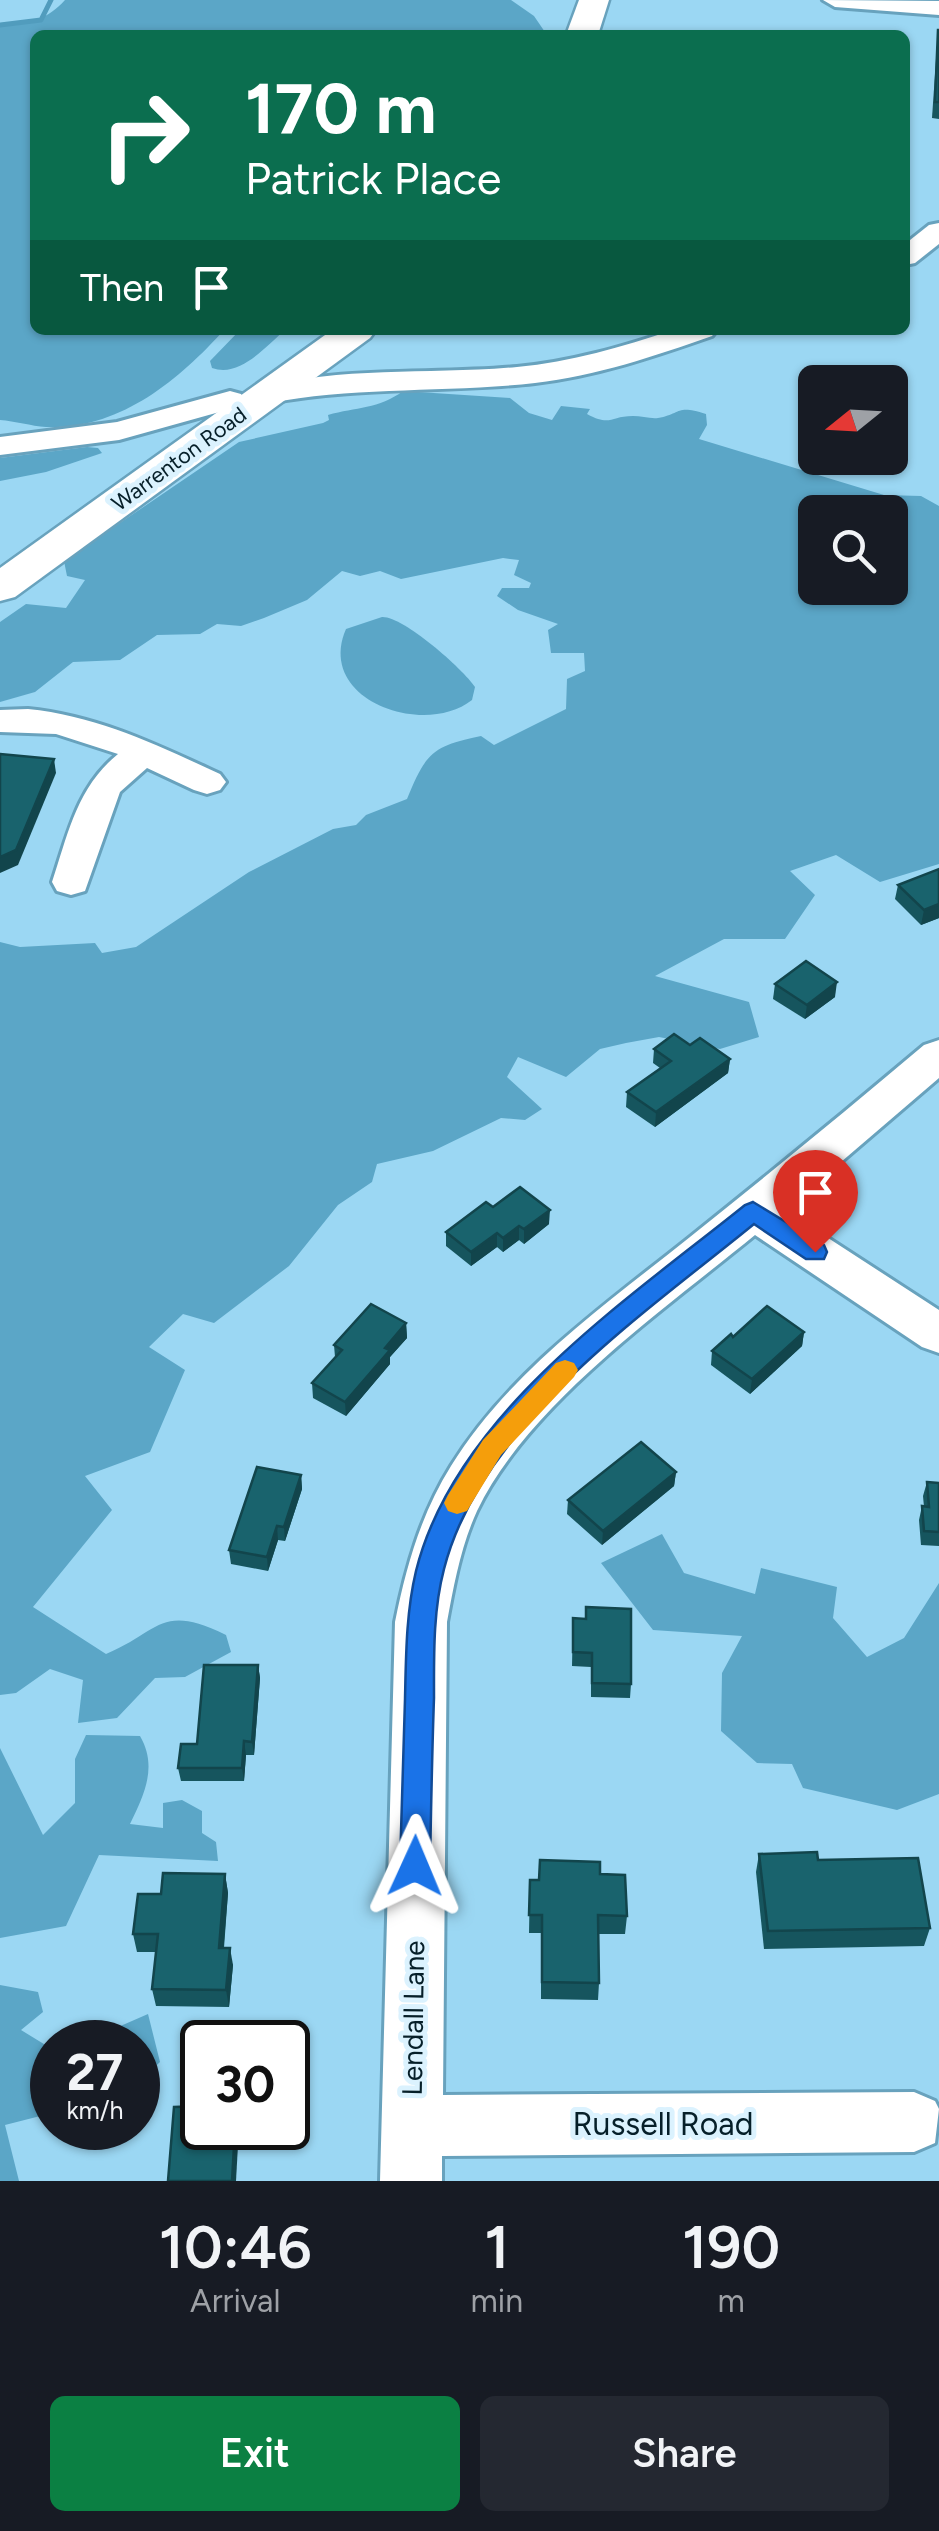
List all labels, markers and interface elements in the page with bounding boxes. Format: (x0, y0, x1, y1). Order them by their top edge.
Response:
text: 170 m (245, 66, 437, 151)
icon: right (80, 70, 210, 200)
text: Patrick Place (245, 151, 501, 205)
icon: arrive (184, 260, 239, 315)
text: Then (80, 265, 164, 311)
north arrow (798, 365, 908, 475)
map controls (798, 365, 908, 605)
street label: Warrenton Road (106, 401, 252, 517)
button: search (798, 495, 908, 605)
pin (773, 1150, 858, 1253)
icon: arrive (788, 1165, 843, 1220)
position arrow (363, 1814, 467, 1918)
street label: Lendall Lane (395, 1940, 431, 2096)
speed limit sign: 30 (180, 2020, 310, 2150)
text: 27 (67, 2042, 123, 2103)
text: km/h (66, 2095, 124, 2125)
street label: Russell Road (573, 2105, 753, 2143)
text: 10:46 (159, 2211, 312, 2283)
text: 1 (484, 2211, 509, 2283)
text: 190 (682, 2211, 780, 2283)
text: Arrival (190, 2282, 280, 2320)
text: min (471, 2282, 523, 2320)
text: m (717, 2282, 745, 2320)
button: Exit (50, 2396, 460, 2511)
button: Share (480, 2396, 889, 2511)

